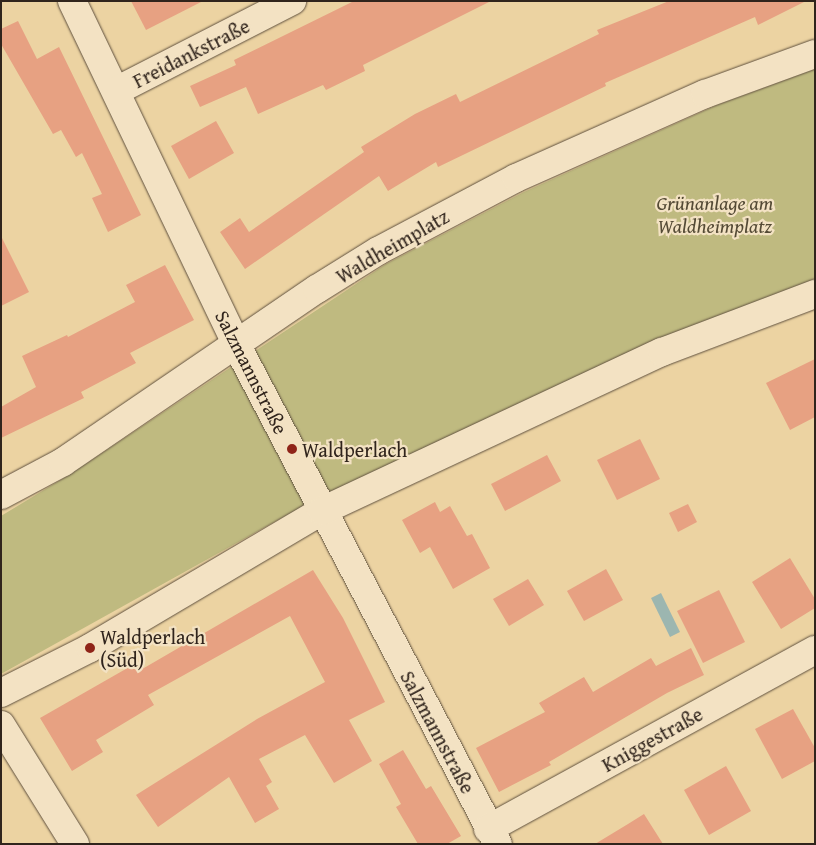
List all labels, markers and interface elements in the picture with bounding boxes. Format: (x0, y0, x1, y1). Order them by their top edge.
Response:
street label: Freidankstraße (129, 13, 253, 93)
park label: Grünanlage am Waldheimplatz (657, 190, 773, 237)
street label: Waldheimplatz (331, 204, 453, 288)
street label: Salzmannstraße (211, 306, 293, 438)
place label: Waldperlach (302, 437, 407, 461)
marker: Waldperlach (286, 443, 298, 455)
place label: Waldperlach (Süd) (100, 624, 205, 671)
marker: Waldperlach (Süd) (84, 642, 96, 654)
street label: Salzmannstraße (396, 667, 480, 797)
street label: Kniggestraße (597, 701, 707, 777)

